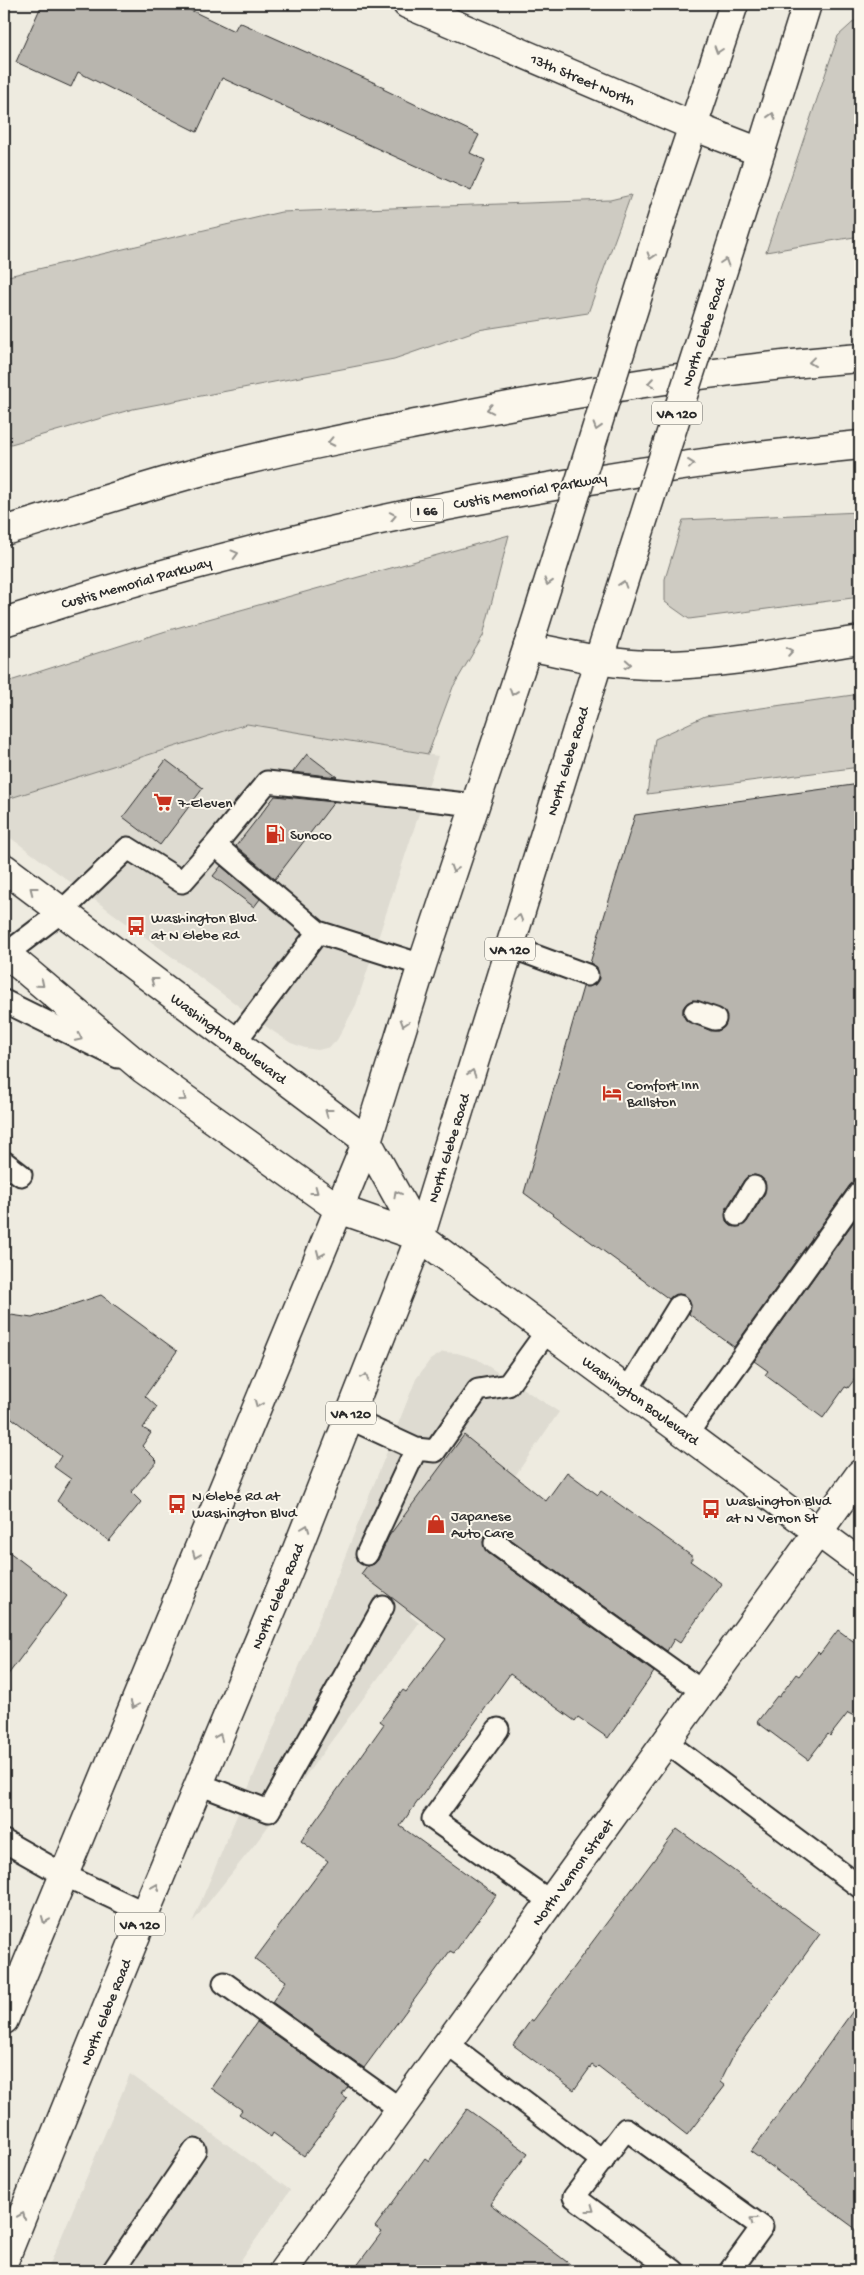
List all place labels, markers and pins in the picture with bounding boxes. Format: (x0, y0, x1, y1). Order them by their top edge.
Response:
supermarket icon: 7-Eleven (152, 791, 174, 813)
place label: 7-Eleven (177, 795, 232, 813)
fuel station icon: Sunoco (264, 823, 286, 845)
place label: Sunoco (290, 827, 332, 845)
place label: Washington Blvd at N Glebe Rd (151, 910, 257, 945)
bus stop icon: Washington Blvd at N Glebe Rd (125, 915, 147, 937)
place label: Comfort Inn Ballston (626, 1077, 699, 1112)
hotel icon: Comfort Inn Ballston (601, 1082, 623, 1104)
place label: N Glebe Rd at Washington Blvd (192, 1488, 298, 1523)
bus stop icon: N Glebe Rd at Washington Blvd (166, 1493, 188, 1515)
place label: Washington Blvd at N Vernon St (726, 1493, 832, 1528)
bus stop icon: Washington Blvd at N Vernon St (700, 1498, 722, 1520)
place label: Japanese Auto Care (451, 1508, 514, 1543)
shop icon: Japanese Auto Care (425, 1513, 447, 1535)

